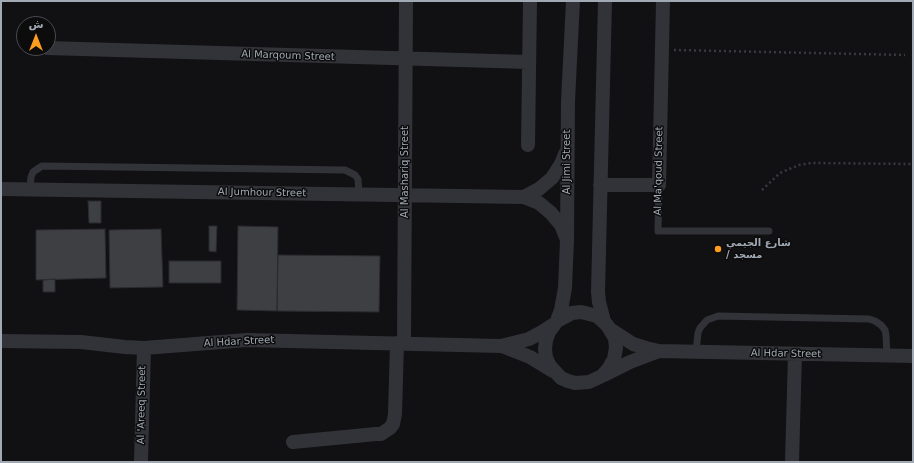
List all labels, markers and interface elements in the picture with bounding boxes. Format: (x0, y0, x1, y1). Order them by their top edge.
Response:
north arrow (16, 16, 56, 56)
text: ش (28, 18, 44, 31)
street label: Al Marqoum Street (241, 48, 335, 64)
street label: Al Mashariq Street (399, 126, 411, 218)
street label: Al Ma'qoud Street (652, 126, 666, 216)
street label: Al Jimi Street (561, 130, 573, 194)
street label: Al Jumhour Street (218, 186, 306, 200)
place label: شارع الجيمي / مسجد (726, 237, 791, 260)
marker: شارع الجيمي / مسجد (713, 244, 723, 254)
street label: Al Hdar Street (203, 334, 275, 350)
street label: Al Hdar Street (751, 347, 821, 361)
street label: Al 'Areeq Street (135, 366, 149, 444)

